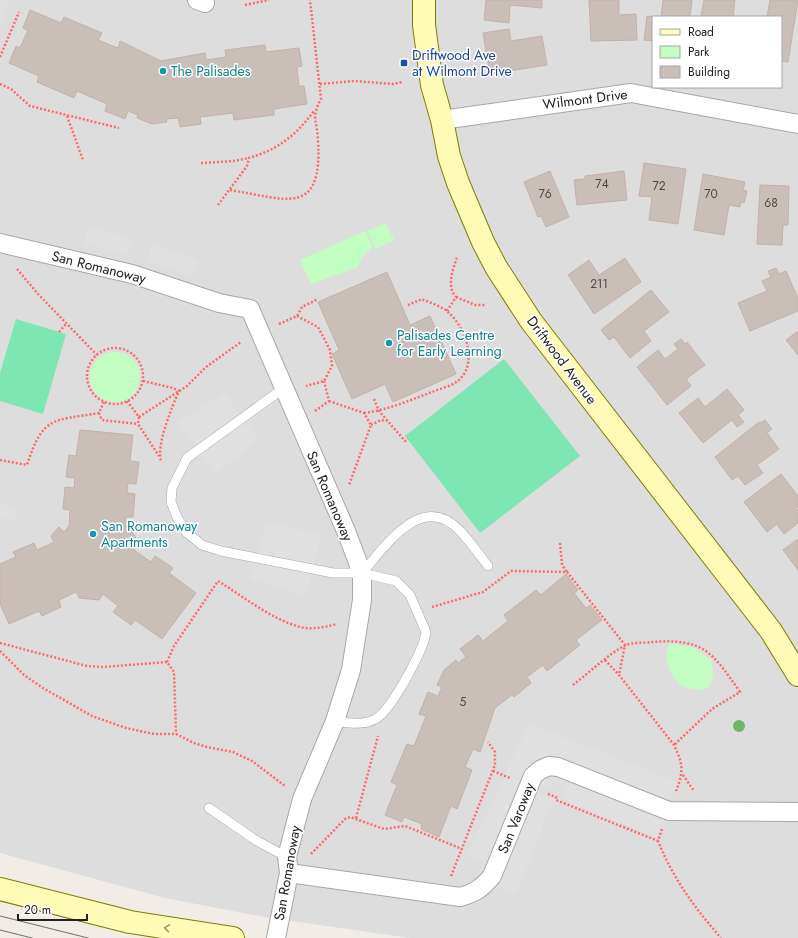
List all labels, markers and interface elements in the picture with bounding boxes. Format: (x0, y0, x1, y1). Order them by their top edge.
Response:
legend (652, 16, 782, 88)
text: Road (688, 23, 714, 41)
text: Park (688, 43, 710, 61)
place label: Driftwood Ave at Wilmont Drive (412, 45, 512, 81)
marker: Driftwood Ave at Wilmont Drive (399, 58, 409, 68)
place label: The Palisades (171, 61, 251, 81)
text: Building (688, 63, 730, 81)
marker: The Palisades (158, 66, 168, 76)
street label: Wilmont Drive (541, 84, 629, 114)
house number: 74 (595, 175, 609, 193)
house number: 72 (652, 177, 666, 195)
house number: 76 (538, 185, 552, 203)
house number: 70 (704, 185, 718, 203)
house number: 68 (764, 194, 778, 212)
street label: San Romanoway (50, 246, 149, 289)
house number: 211 (590, 275, 608, 293)
street label: Driftwood Avenue (522, 312, 602, 408)
place label: Palisades Centre for Early Learning (397, 325, 502, 361)
marker: Palisades Centre for Early Learning (384, 338, 394, 348)
street label: San Romanoway (302, 448, 358, 545)
place label: San Romanoway Apartments (101, 516, 198, 552)
marker: San Romanoway Apartments (88, 529, 98, 539)
house number: 5 (460, 693, 467, 711)
street label: San Varoway (493, 779, 540, 856)
street label: San Romanoway (269, 823, 305, 922)
scale bar (18, 896, 87, 922)
text: 20 m (24, 901, 51, 919)
one-way arrow (164, 924, 170, 933)

